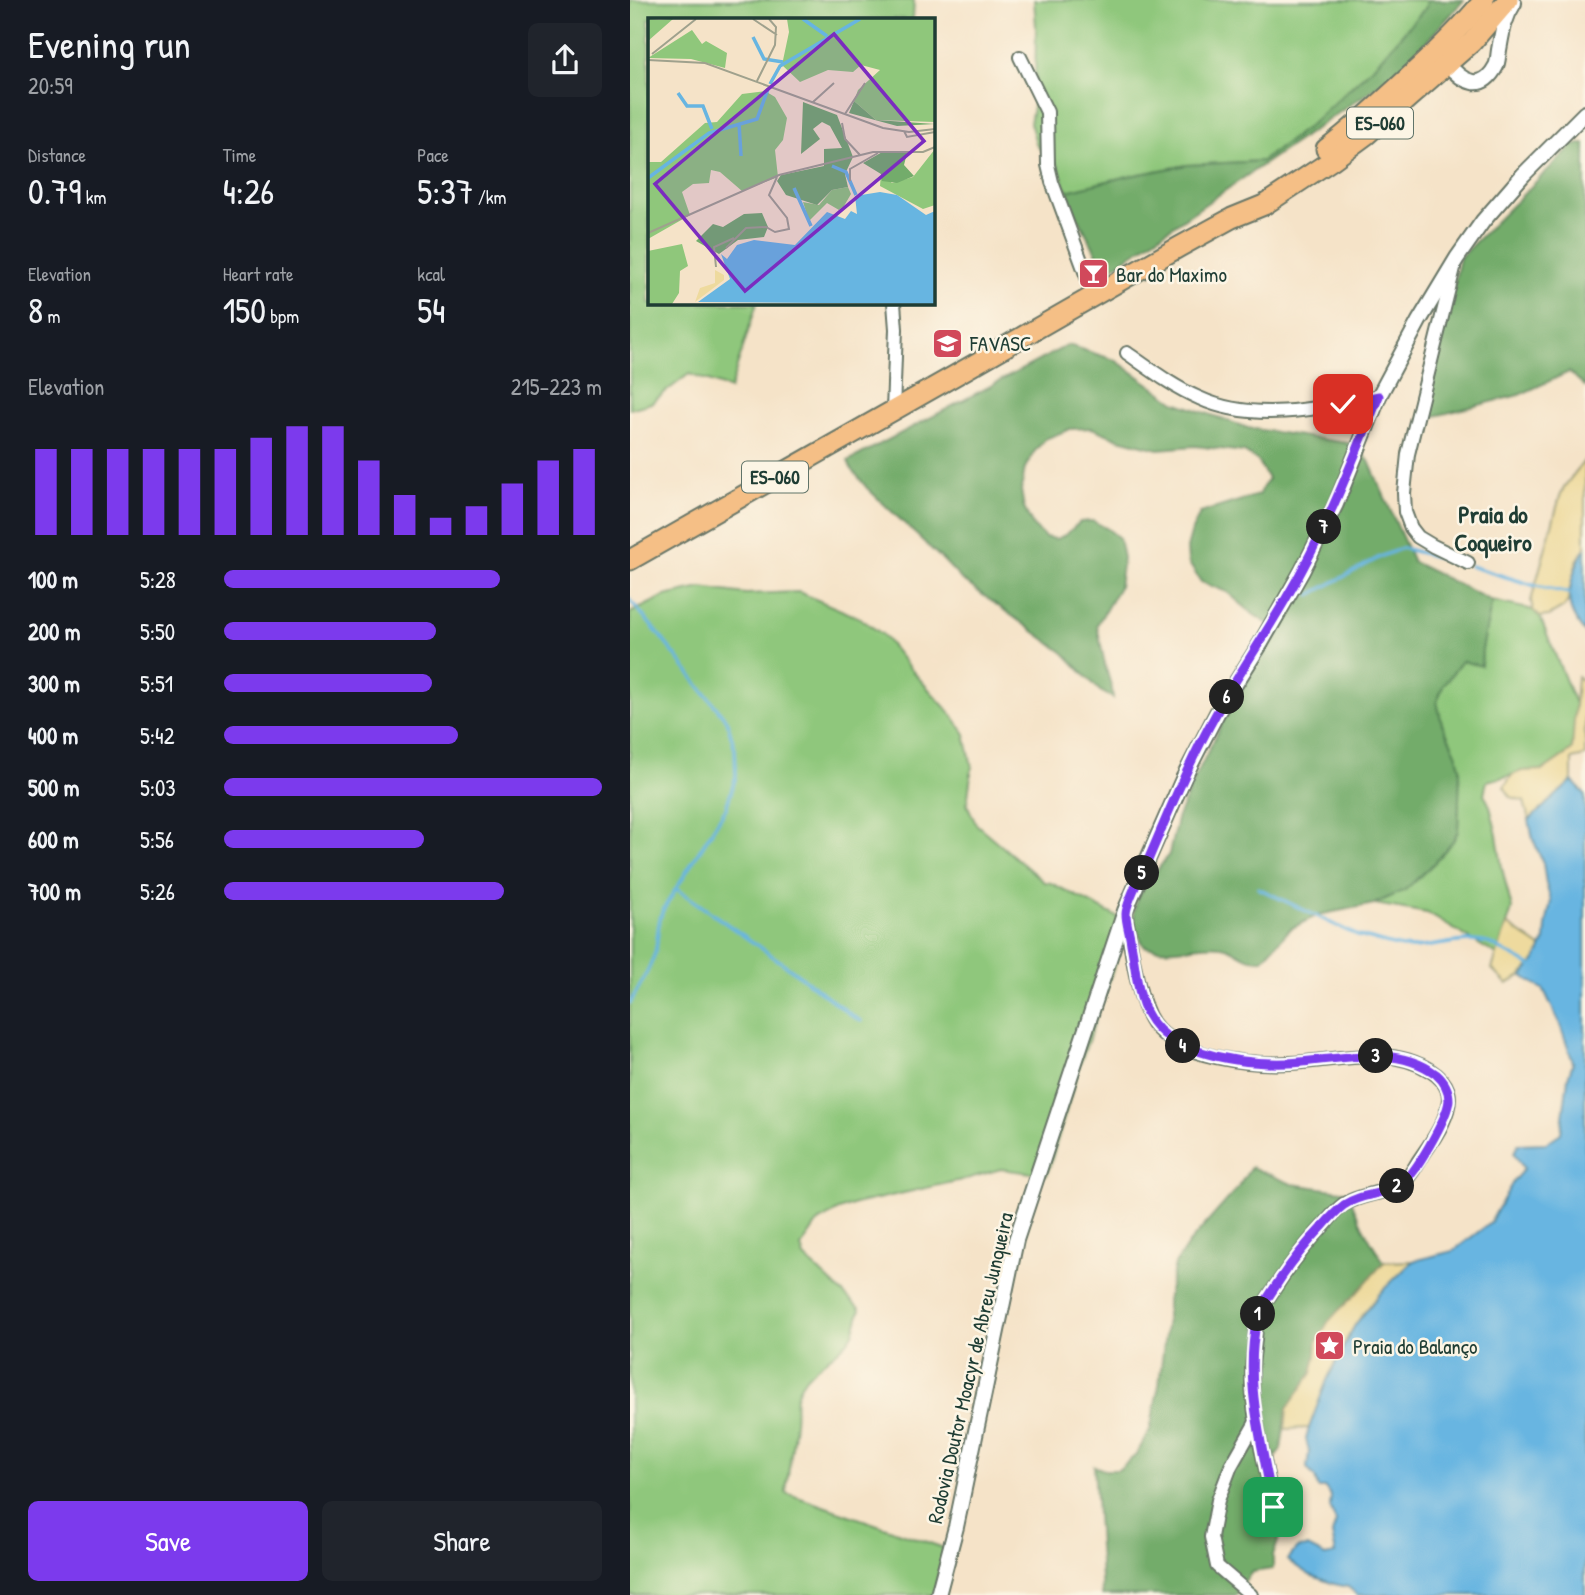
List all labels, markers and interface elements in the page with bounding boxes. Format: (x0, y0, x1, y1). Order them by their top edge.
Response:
text: Evening run (28, 18, 191, 70)
inset map (648, 18, 934, 304)
button: share (528, 23, 602, 97)
text: 20:59 (28, 70, 73, 101)
road number: ES-060 (1347, 108, 1413, 139)
text: Distance (28, 142, 86, 168)
text: Time (223, 142, 256, 168)
text: Pace (417, 142, 449, 168)
text: 0.79 (28, 168, 81, 215)
text: 4:26 (223, 168, 274, 215)
text: 5:37 (417, 168, 473, 215)
text: km (81, 184, 107, 210)
text: /km (473, 184, 506, 210)
bar icon: Bar do Maximo (1076, 257, 1110, 291)
place label: Bar do Maximo (1116, 260, 1227, 289)
text: Elevation (28, 261, 91, 287)
text: Heart rate (223, 261, 294, 287)
text: kcal (417, 261, 445, 287)
text: 8 (28, 287, 43, 334)
text: 150 (223, 287, 266, 334)
text: 54 (417, 287, 445, 334)
text: m (43, 303, 60, 329)
text: bpm (266, 303, 299, 329)
school or university icon: FAVASC (930, 326, 964, 360)
place label: FAVASC (969, 329, 1031, 358)
text: Elevation (28, 371, 104, 402)
text: 215–223 m (511, 371, 602, 402)
pin (1313, 374, 1373, 434)
icon: check (1324, 385, 1362, 423)
road number: ES-060 (742, 462, 808, 492)
district label: Praia do Coqueiro (1454, 498, 1532, 559)
pin: 7 (1306, 510, 1342, 544)
text: 7 (1319, 513, 1328, 539)
text: 100 m (28, 564, 78, 595)
text: 5:28 (140, 564, 176, 595)
text: 200 m (28, 616, 80, 647)
text: 5:50 (140, 616, 175, 647)
text: 300 m (28, 668, 80, 699)
text: 5:51 (140, 668, 173, 699)
pin: 6 (1210, 680, 1244, 714)
text: 6 (1223, 683, 1230, 709)
text: 400 m (28, 720, 78, 751)
text: 5:42 (140, 720, 174, 751)
text: 500 m (28, 772, 79, 803)
text: 5:03 (140, 772, 176, 803)
text: 600 m (28, 824, 79, 855)
text: 5:56 (140, 824, 174, 855)
pin: 5 (1124, 856, 1160, 890)
text: 5 (1137, 859, 1146, 885)
text: 700 m (28, 876, 81, 907)
text: 5:26 (140, 876, 175, 907)
pin: 4 (1166, 1028, 1200, 1064)
text: 4 (1179, 1032, 1186, 1058)
pin: 3 (1358, 1038, 1394, 1074)
text: 3 (1371, 1042, 1380, 1068)
pin: 2 (1380, 1168, 1414, 1204)
text: 2 (1392, 1172, 1401, 1198)
street label: Rodovia Doutor Moacyr de Abreu Junqueira (920, 1210, 1020, 1526)
pin: 1 (1240, 1296, 1276, 1332)
text: 1 (1254, 1300, 1261, 1326)
place icon: Praia do Balanço (1313, 1329, 1347, 1363)
place label: Praia do Balanço (1353, 1332, 1477, 1361)
pin (1243, 1477, 1303, 1537)
icon: arrive (1254, 1488, 1292, 1526)
button: Save (28, 1501, 308, 1581)
button: Share (322, 1501, 602, 1581)

